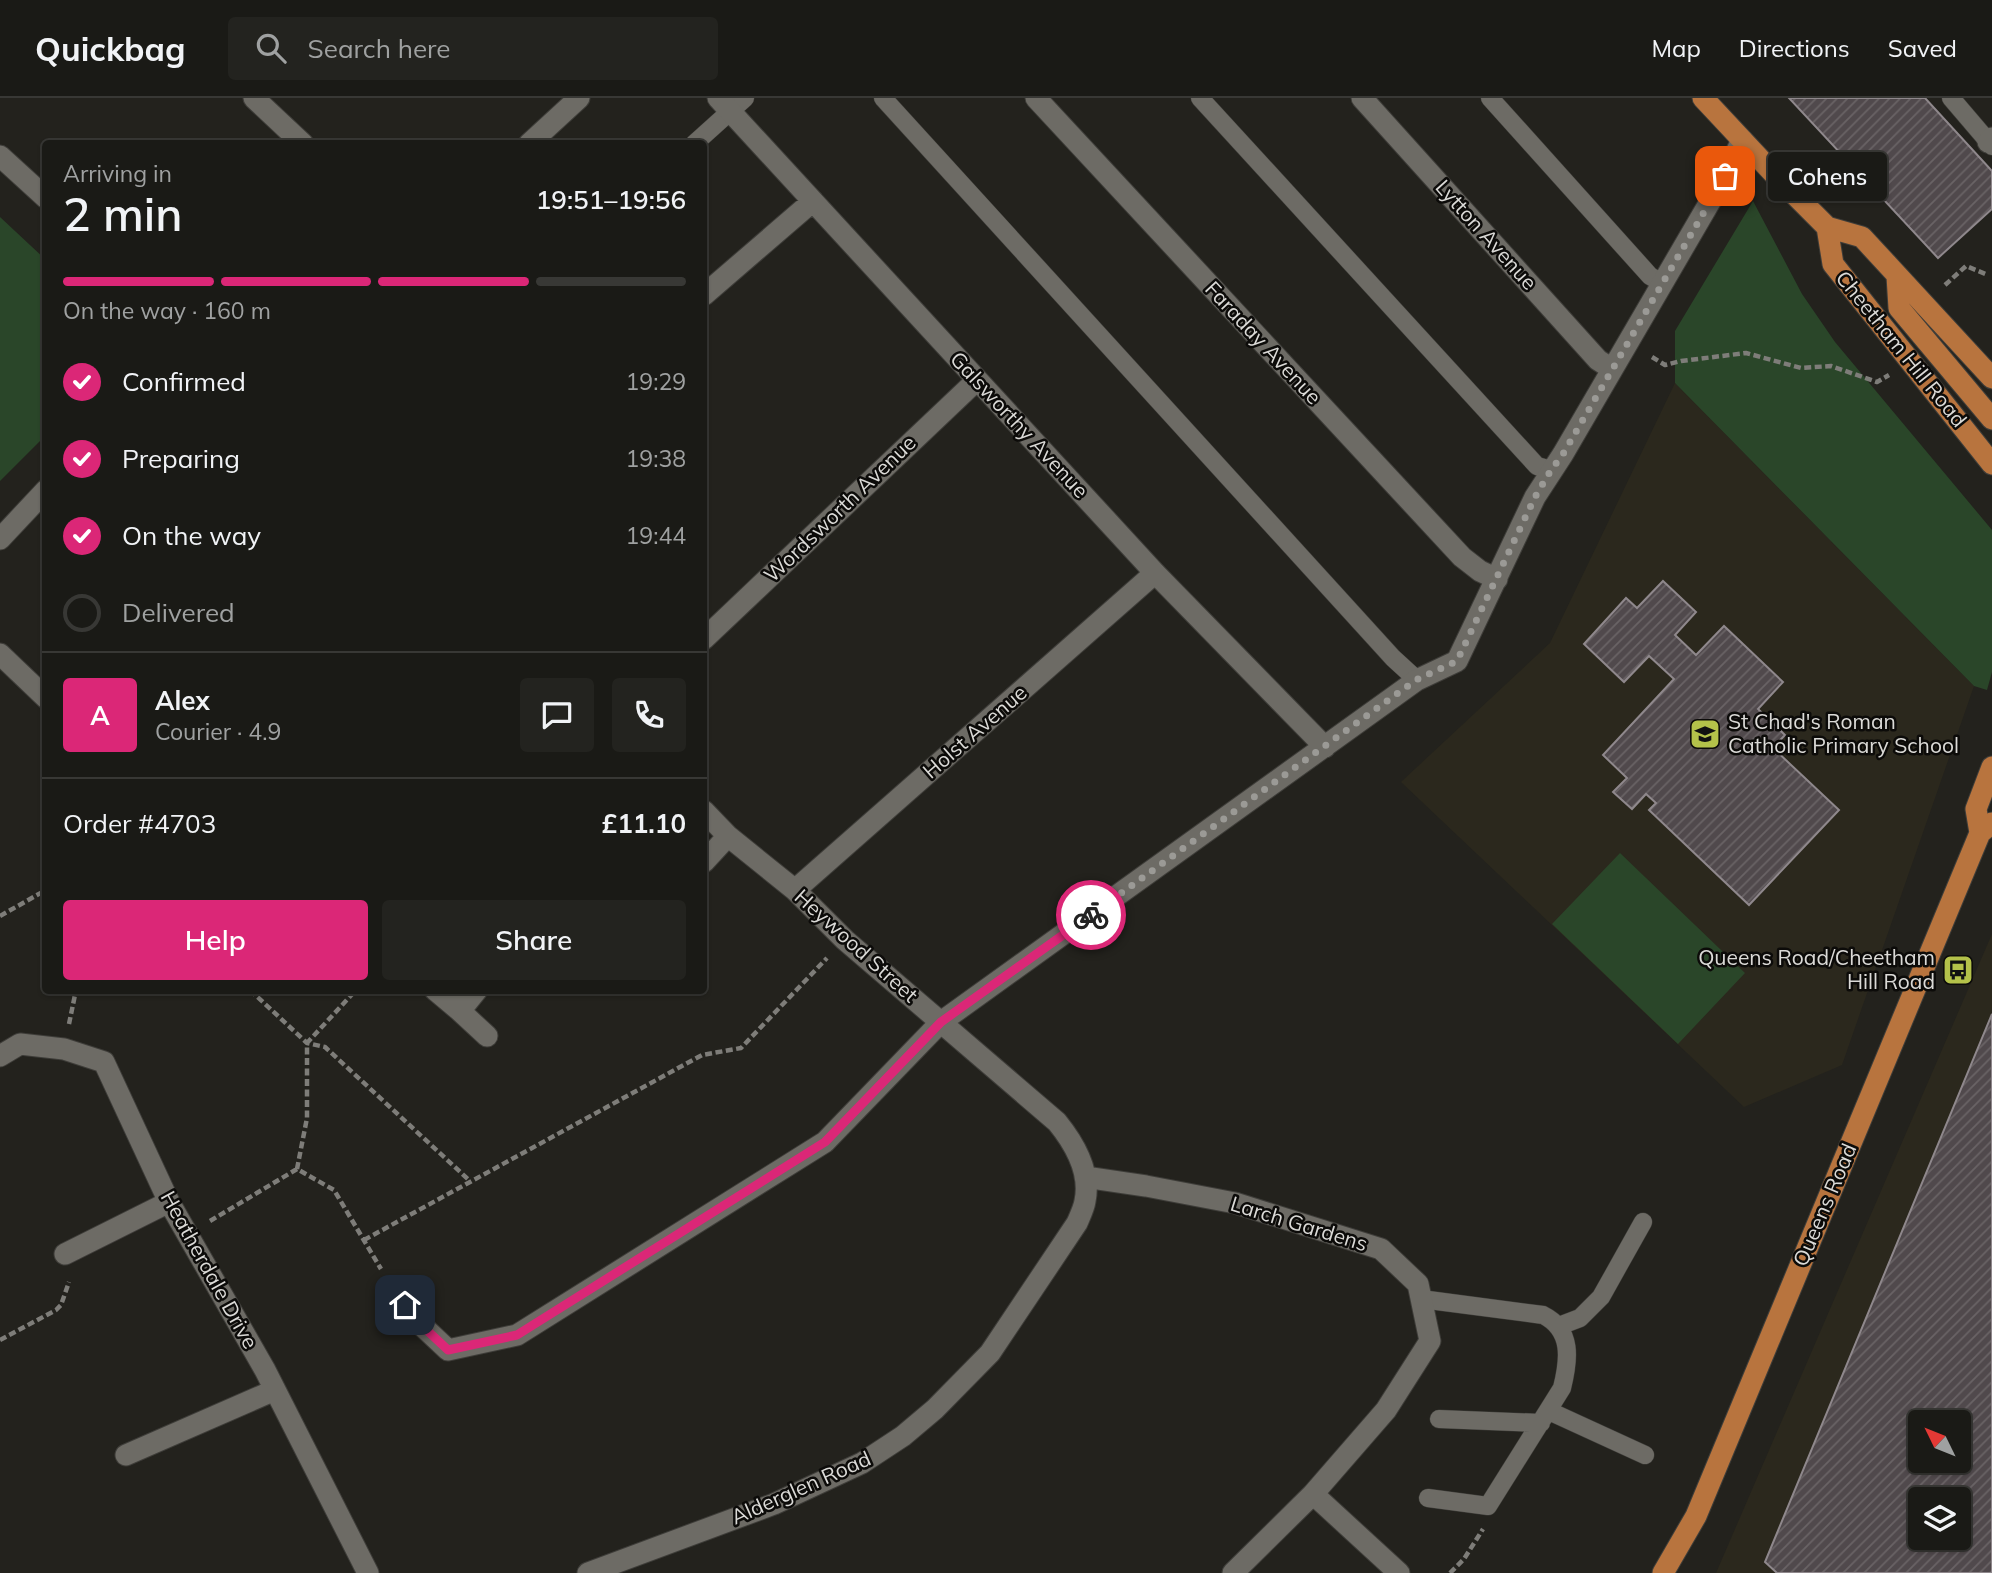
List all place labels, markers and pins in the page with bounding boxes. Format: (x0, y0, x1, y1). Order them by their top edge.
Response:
pin (1695, 146, 1755, 206)
callout: Cohens (1767, 152, 1886, 200)
place label: St Chad's Roman Catholic Primary School (1728, 708, 1959, 758)
school or university icon: St Chad's Roman Catholic Primary School (1688, 717, 1722, 751)
place label: Queens Road/Cheetham Hill Road (1698, 944, 1935, 994)
bus stop icon: Queens Road/Cheetham Hill Road (1941, 953, 1975, 987)
pin (375, 1275, 435, 1335)

